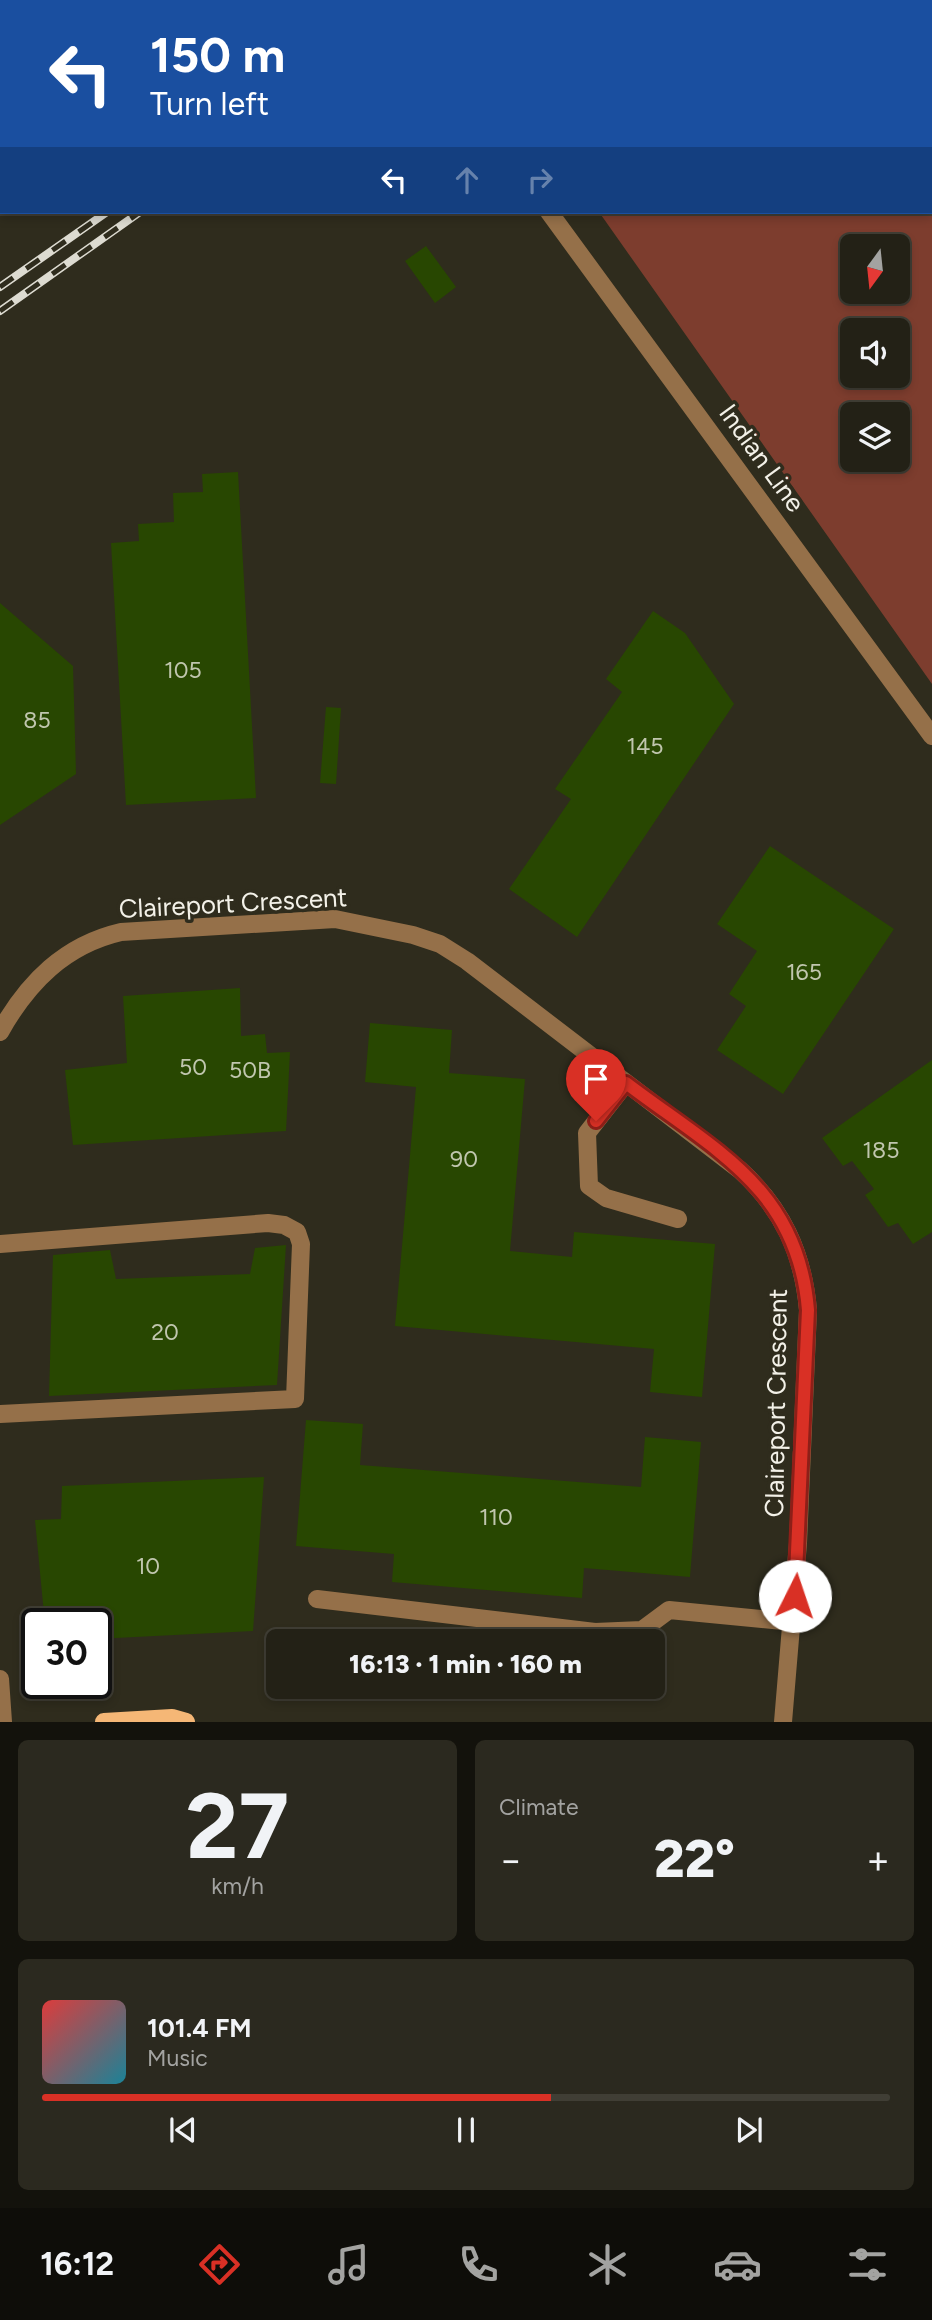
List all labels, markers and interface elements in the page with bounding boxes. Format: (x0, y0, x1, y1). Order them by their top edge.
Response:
text: 150 m (150, 25, 285, 84)
icon: left (35, 28, 126, 119)
text: Turn left (150, 85, 269, 123)
icon: left (375, 161, 413, 199)
icon: ahead (448, 161, 486, 199)
icon: right (521, 161, 559, 199)
north arrow (840, 234, 910, 304)
map controls (840, 234, 910, 472)
button: sound (840, 318, 910, 388)
street label: Indian Line (712, 398, 812, 518)
button: layers (840, 402, 910, 472)
house number: 105 (164, 656, 202, 684)
house number: 85 (23, 706, 51, 734)
house number: 145 (626, 732, 664, 760)
street label: Claireport Crescent (118, 881, 348, 925)
house number: 165 (786, 958, 822, 986)
pin (566, 1049, 626, 1121)
house number: 50 (179, 1053, 207, 1081)
house number: 50B (229, 1056, 271, 1084)
icon: arrive (577, 1060, 615, 1098)
house number: 185 (863, 1136, 899, 1164)
house number: 90 (450, 1145, 478, 1173)
street label: Claireport Crescent (758, 1288, 794, 1518)
house number: 20 (151, 1318, 179, 1346)
house number: 110 (479, 1503, 513, 1531)
house number: 10 (136, 1552, 160, 1580)
position arrow (758, 1559, 832, 1633)
speed limit sign: 30 (21, 1608, 112, 1699)
text: 16:13 · 1 min · 160 m (349, 1648, 582, 1680)
text: 27 (186, 1772, 289, 1881)
text: Climate (499, 1793, 578, 1821)
text: 22° (654, 1828, 735, 1890)
text: − (499, 1837, 523, 1883)
text: + (866, 1837, 890, 1883)
text: km/h (211, 1872, 264, 1900)
text: 101.4 FM (147, 2012, 252, 2044)
text: Music (147, 2044, 208, 2072)
icon: previous (164, 2111, 202, 2149)
icon: pause (447, 2111, 485, 2149)
icon: next (730, 2111, 768, 2149)
icon: directions (195, 2240, 244, 2289)
icon: music (324, 2240, 373, 2289)
icon: phone (454, 2240, 503, 2289)
icon: climate (583, 2240, 632, 2289)
icon: car (713, 2240, 762, 2289)
icon: filters (843, 2240, 892, 2289)
text: 16:12 (40, 2245, 114, 2283)

